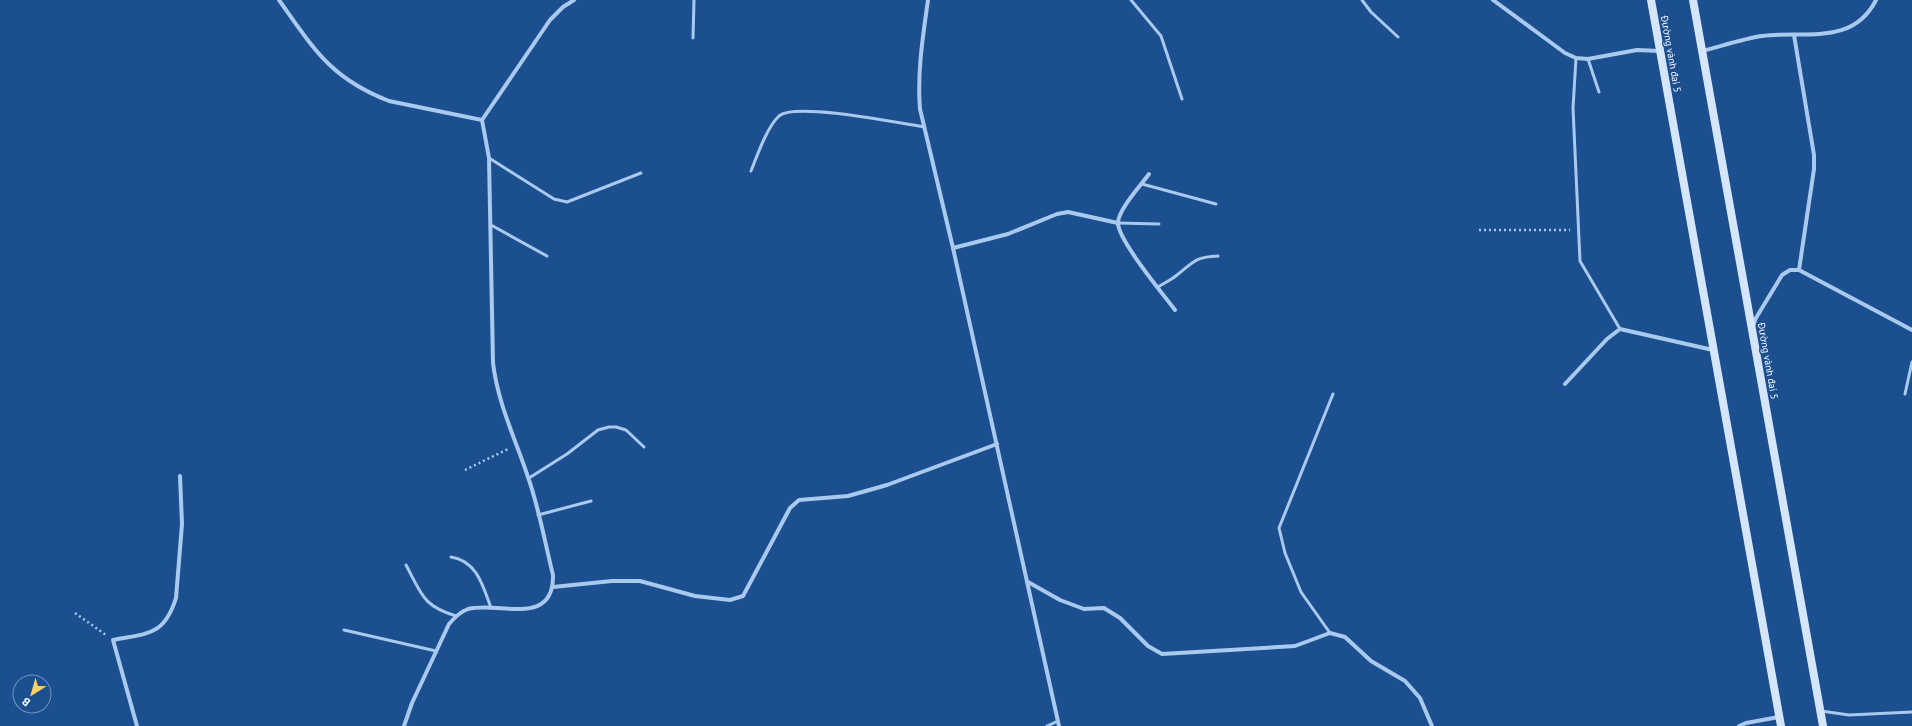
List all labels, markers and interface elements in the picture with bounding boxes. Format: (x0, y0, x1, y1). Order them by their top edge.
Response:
street label: Đường vành đai 5 (1658, 14, 1684, 93)
street label: Đường vành đai 5 (1755, 321, 1781, 400)
north arrow (12, 674, 52, 714)
text: B (19, 694, 33, 710)

